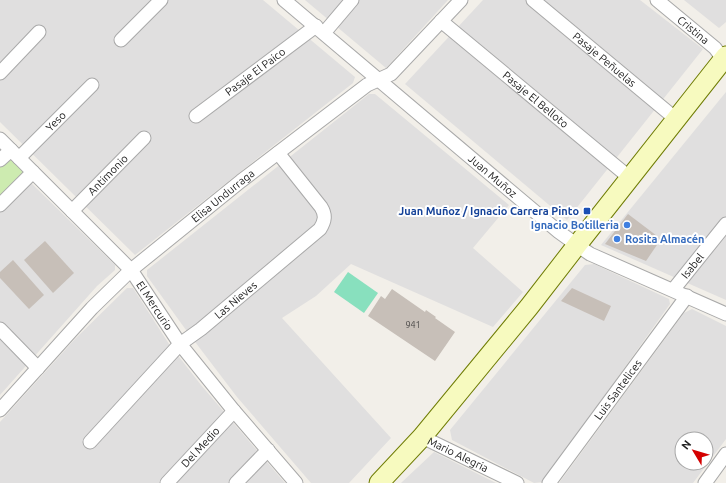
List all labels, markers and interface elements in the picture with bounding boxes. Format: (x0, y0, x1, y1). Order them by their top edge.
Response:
street label: Cristina (675, 13, 711, 46)
street label: Pasaje Peñuelas (571, 30, 639, 89)
street label: Pasaje El Paico (223, 45, 288, 98)
street label: Pasaje El Belloto (500, 69, 571, 130)
street label: Yeso (43, 109, 68, 134)
street label: Antimonio (85, 152, 130, 197)
street label: Juan Muñoz (466, 152, 519, 200)
street label: Elisa Undurraga (189, 167, 257, 225)
place label: Juan Muñoz / Ignacio Carrera Pinto (399, 205, 579, 217)
marker: Juan Muñoz / Ignacio Carrera Pinto (582, 206, 592, 216)
place label: Ignacio Botilleria (531, 219, 619, 231)
marker: Ignacio Botilleria (622, 220, 632, 230)
place label: Rosita Almacén (625, 233, 705, 245)
marker: Rosita Almacén (612, 234, 622, 244)
street label: Isabel (679, 251, 706, 281)
street label: El Mercurio (134, 279, 175, 332)
street label: Las Nieves (212, 279, 259, 321)
house number: 941 (405, 320, 421, 330)
street label: Luis Santelices (592, 357, 644, 422)
street label: Del Medio (179, 425, 222, 470)
north arrow (674, 431, 714, 471)
street label: Mario Alegria (426, 435, 490, 474)
text: N (679, 438, 693, 452)

